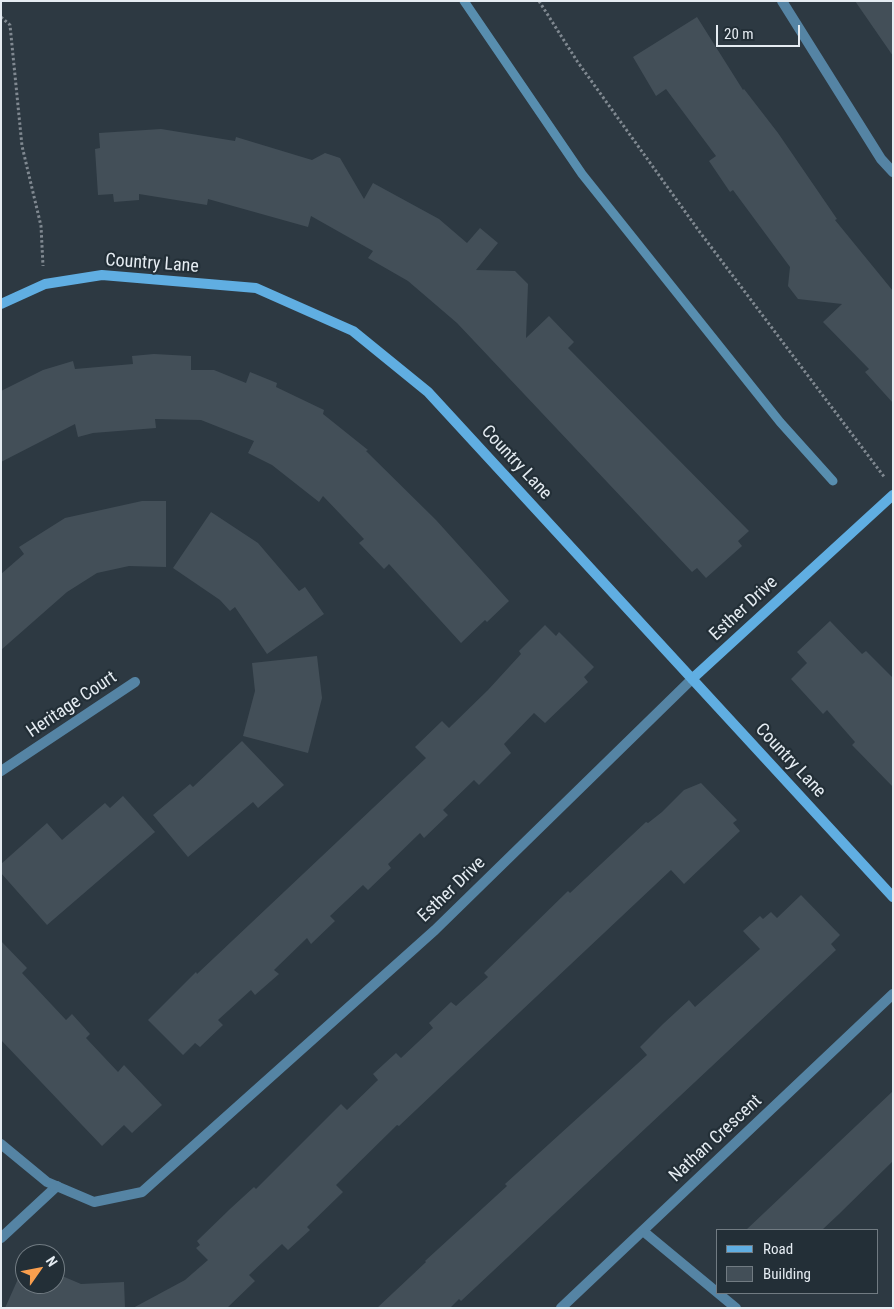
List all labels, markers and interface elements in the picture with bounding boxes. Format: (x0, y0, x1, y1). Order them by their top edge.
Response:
scale bar (719, 15, 803, 47)
text: 20 m (724, 25, 754, 43)
street label: Country Lane (105, 250, 199, 278)
street label: Country Lane (476, 421, 556, 505)
street label: Esther Drive (706, 572, 782, 646)
street label: Heritage Court (23, 667, 121, 743)
street label: Country Lane (750, 719, 830, 803)
street label: Esther Drive (414, 853, 490, 927)
street label: Nathan Crescent (665, 1091, 767, 1187)
legend (716, 1229, 879, 1294)
text: Road (763, 1240, 793, 1258)
north arrow (15, 1244, 65, 1294)
text: N (43, 1253, 61, 1269)
text: Building (763, 1265, 811, 1283)

